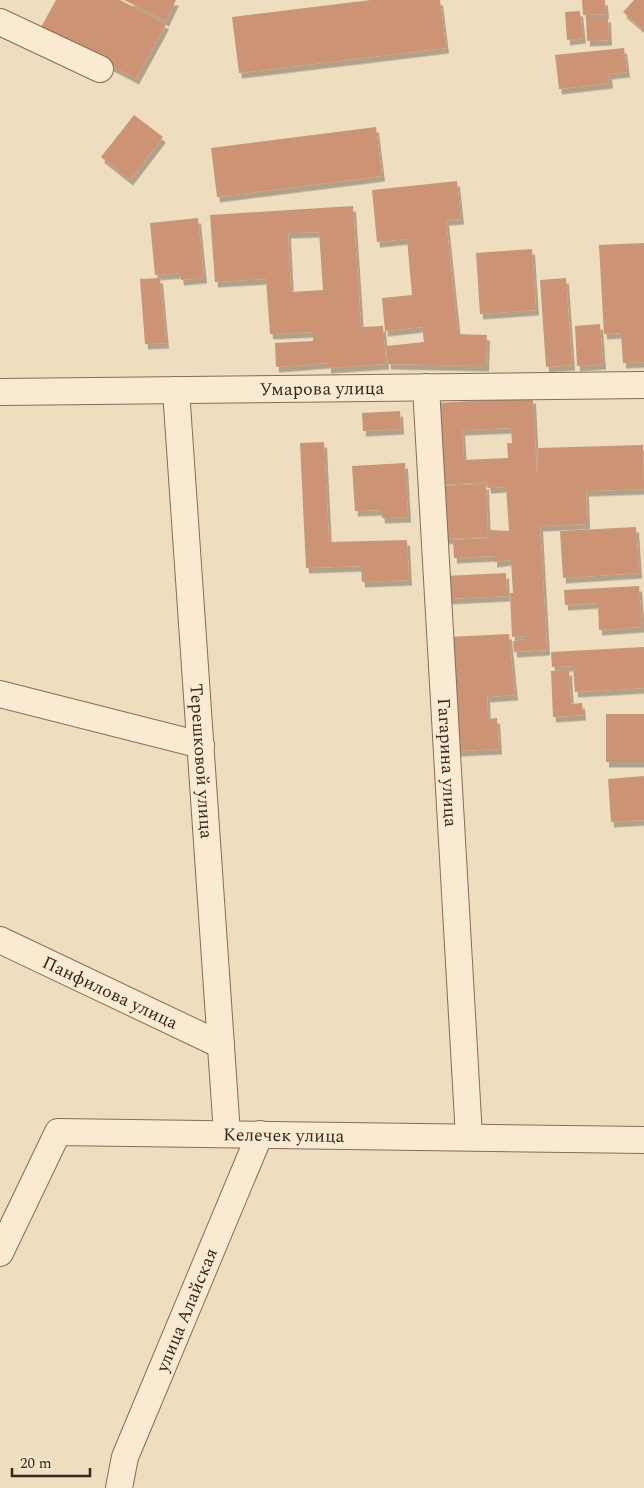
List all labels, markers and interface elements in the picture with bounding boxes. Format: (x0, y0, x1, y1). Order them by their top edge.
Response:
street label: Умарова улица (260, 374, 385, 403)
street label: Терешковой улица (183, 683, 220, 840)
street label: Гагарина улица (430, 697, 465, 828)
street label: Панфилова улица (38, 949, 183, 1036)
street label: Келечек улица (223, 1121, 345, 1149)
street label: улица Алайская (148, 1244, 224, 1377)
scale bar (12, 1446, 90, 1478)
text: 20 m (20, 1452, 52, 1475)

